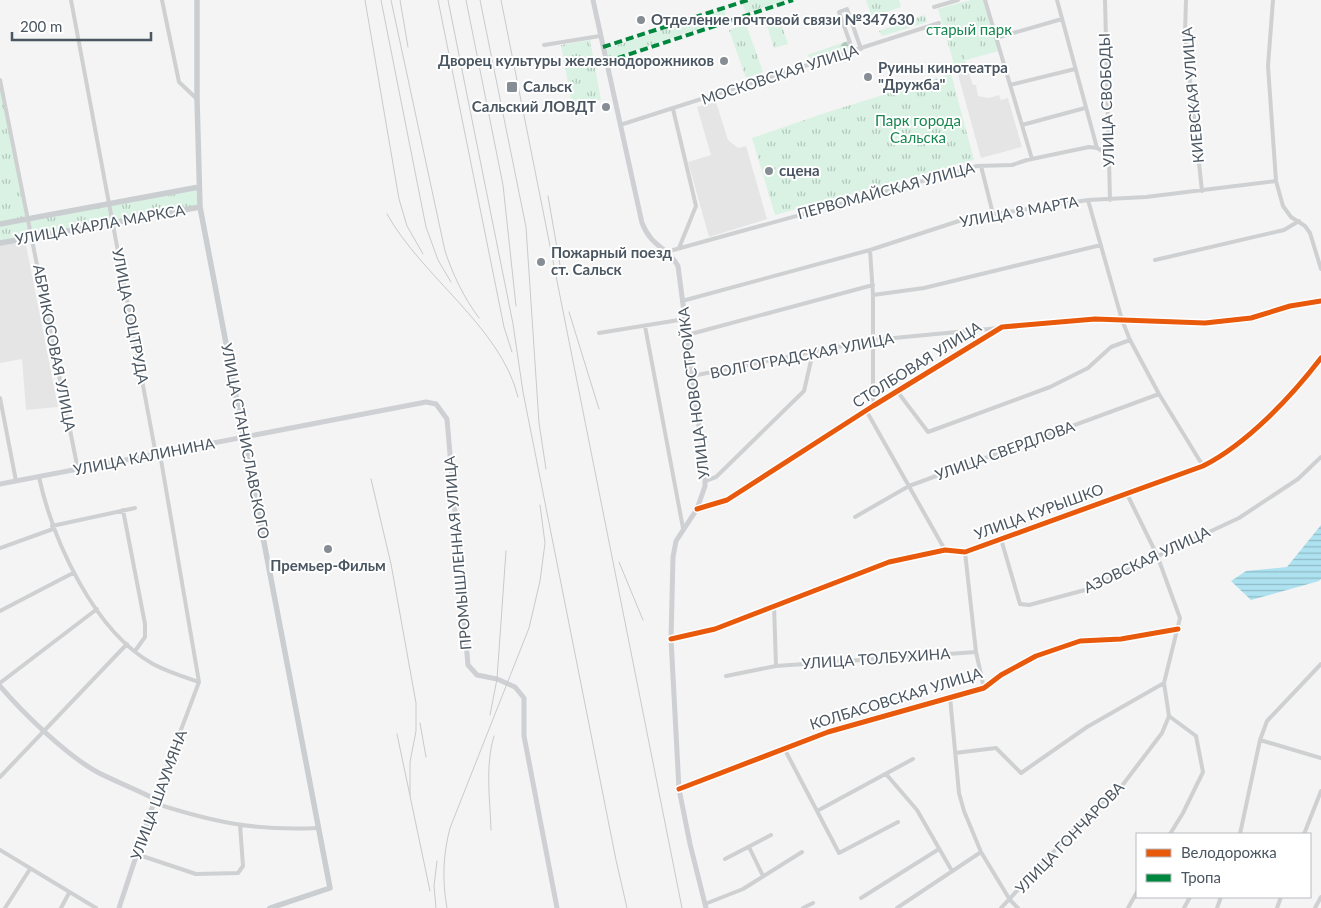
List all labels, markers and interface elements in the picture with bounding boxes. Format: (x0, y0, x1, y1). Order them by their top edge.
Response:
scale bar (12, 10, 151, 42)
place label: Отделение почтовой связи №347630 (651, 10, 915, 28)
marker: Отделение почтовой связи №347630 (635, 14, 647, 26)
text: 200 m (20, 17, 62, 35)
park label: старый парк (926, 20, 1012, 38)
street label: КИЕВСКАЯ УЛИЦА (1177, 25, 1207, 164)
street label: УЛИЦА СВОБОДЫ (1095, 33, 1117, 168)
street label: МОСКОВСКАЯ УЛИЦА (699, 40, 861, 108)
place label: Дворец культуры железнодорожников (438, 51, 714, 69)
marker: Дворец культуры железнодорожников (718, 55, 730, 67)
place label: Руины кинотеатра "Дружба" (878, 58, 1008, 93)
marker: Руины кинотеатра "Дружба" (862, 71, 874, 83)
place label: Сальск (523, 77, 573, 95)
marker: Сальск (505, 80, 519, 94)
place label: Сальский ЛОВДТ (472, 97, 596, 115)
marker: Сальский ЛОВДТ (600, 101, 612, 113)
park label: Парк города Сальска (875, 111, 961, 146)
street label: ПЕРВОМАЙСКАЯ УЛИЦА (795, 157, 977, 222)
place label: сцена (779, 161, 820, 179)
marker: сцена (763, 165, 775, 177)
street label: УЛИЦА 8 МАРТА (958, 192, 1080, 230)
street label: УЛИЦА КАРЛА МАРКСА (13, 200, 187, 248)
place label: Пожарный поезд ст. Сальск (551, 243, 673, 278)
street label: УЛИЦА СОЦТРУДА (109, 246, 153, 386)
marker: Пожарный поезд ст. Сальск (535, 256, 547, 268)
street label: АБРИКОСОВАЯ УЛИЦА (30, 263, 80, 434)
street label: УЛИЦА НОВОСТРОЙКА (673, 305, 712, 480)
street label: СТОЛБОВАЯ УЛИЦА (849, 317, 985, 411)
street label: ВОЛГОГРАДСКАЯ УЛИЦА (708, 328, 896, 382)
street label: УЛИЦА СТАНИСЛАВСКОГО (218, 341, 274, 540)
street label: УЛИЦА СВЕРДЛОВА (932, 416, 1078, 484)
street label: УЛИЦА КАЛИНИНА (72, 433, 217, 479)
street label: ПРОМЫШЛЕННАЯ УЛИЦА (439, 454, 474, 651)
street label: УЛИЦА КУРЫШКО (972, 479, 1106, 543)
street label: АЗОВСКАЯ УЛИЦА (1081, 522, 1213, 596)
marker: Премьер-Фильм (322, 543, 334, 555)
place label: Премьер-Фильм (270, 556, 386, 574)
street label: УЛИЦА ТОЛБУХИНА (801, 644, 952, 672)
street label: КОЛБАСОВСКАЯ УЛИЦА (807, 663, 985, 733)
street label: УЛИЦА ШАУМЯНА (126, 726, 190, 862)
street label: УЛИЦА ГОНЧАРОВА (1011, 777, 1128, 897)
legend (1136, 833, 1311, 898)
text: Велодорожка (1181, 843, 1277, 861)
text: Тропа (1181, 868, 1221, 886)

